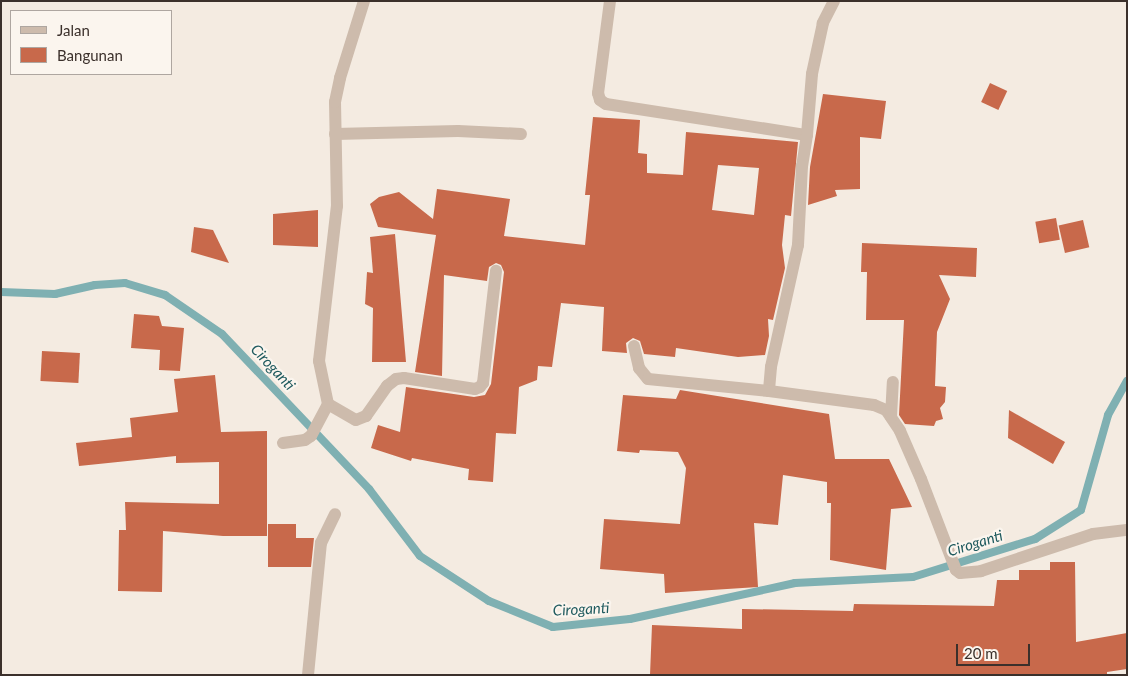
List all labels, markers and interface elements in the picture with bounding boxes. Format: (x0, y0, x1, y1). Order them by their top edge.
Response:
legend (10, 10, 172, 75)
text: Jalan (57, 21, 90, 39)
text: Bangunan (57, 46, 123, 64)
water label: Ciroganti (247, 340, 299, 394)
water label: Ciroganti (945, 526, 1005, 560)
water label: Ciroganti (552, 599, 610, 619)
scale bar (958, 634, 1032, 666)
text: 20 m (964, 644, 998, 662)

